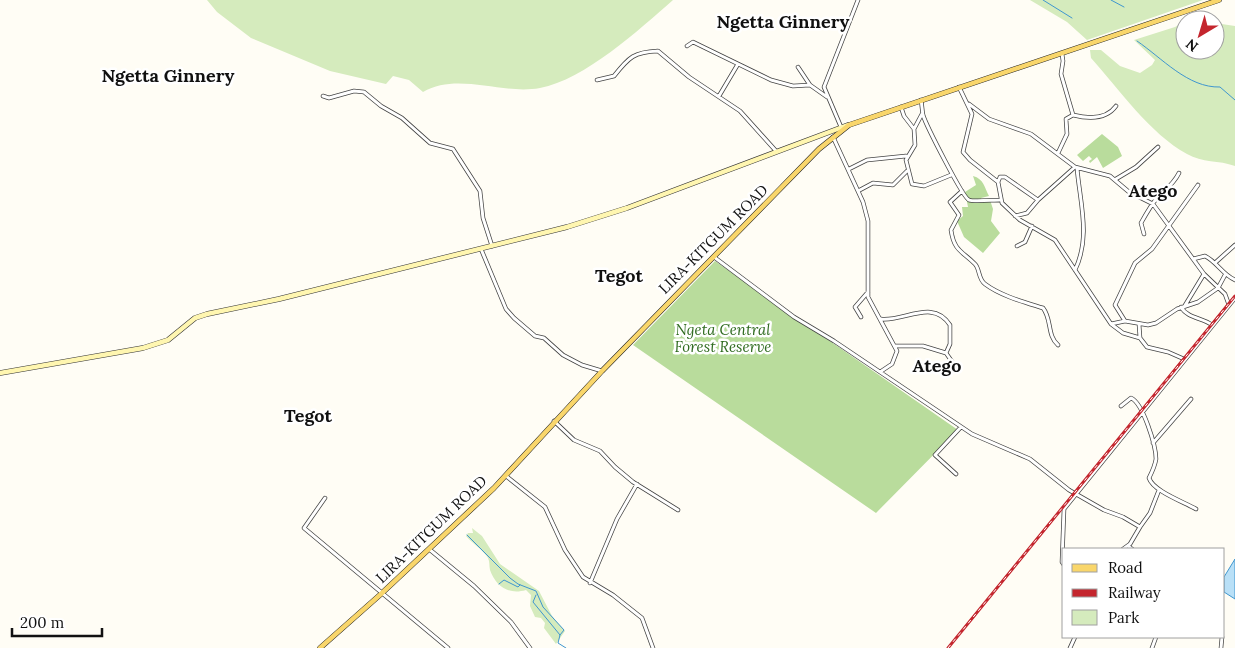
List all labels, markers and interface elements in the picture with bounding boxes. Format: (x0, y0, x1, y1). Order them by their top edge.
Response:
district label: Ngetta Ginnery (717, 10, 850, 33)
north arrow (1175, 10, 1225, 60)
text: N (1182, 35, 1202, 56)
district label: Ngetta Ginnery (102, 64, 235, 87)
district label: Atego (1129, 179, 1177, 202)
street label: LIRA-KITGUM ROAD (654, 180, 772, 298)
district label: Tegot (595, 264, 644, 287)
park label: Ngeta Central Forest Reserve (674, 320, 772, 356)
district label: Atego (913, 354, 961, 377)
district label: Tegot (284, 404, 333, 427)
street label: LIRA-KITGUM ROAD (372, 471, 490, 587)
legend (1062, 548, 1225, 638)
text: Road (1108, 558, 1143, 577)
text: Railway (1108, 583, 1161, 602)
scale bar (12, 606, 102, 638)
text: Park (1108, 608, 1139, 627)
text: 200 m (20, 613, 64, 632)

